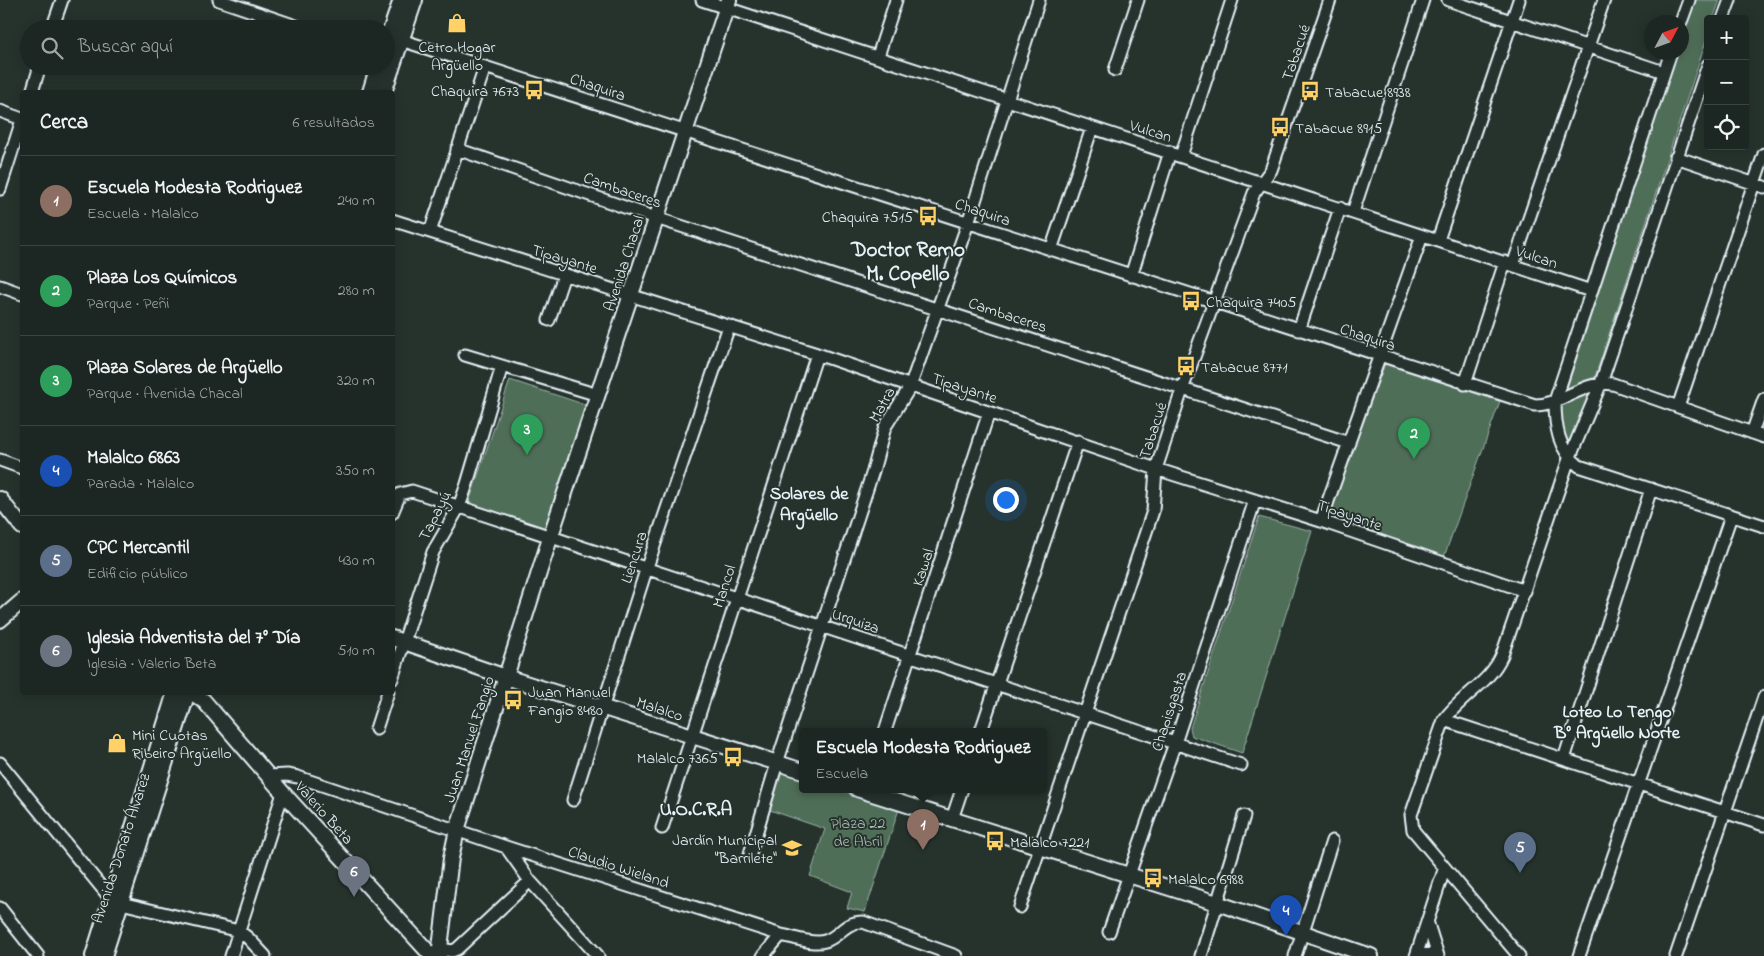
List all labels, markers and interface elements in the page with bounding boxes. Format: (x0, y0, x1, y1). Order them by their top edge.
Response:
shop icon: Cetro Hogar Argüello (446, 12, 468, 34)
north arrow (1644, 15, 1689, 60)
map controls (1704, 15, 1749, 150)
button: + (1704, 15, 1749, 60)
search box (20, 20, 395, 75)
street label: Tabacué (1276, 20, 1318, 84)
icon: search (38, 34, 66, 62)
text: Buscar aquí (78, 34, 173, 61)
place label: Cetro Hogar Argüello (418, 36, 496, 78)
button: − (1704, 60, 1749, 105)
street label: Chaquira (566, 68, 628, 108)
bus stop icon: Chaquira 7673 (523, 79, 545, 101)
place label: Chaquira 7673 (431, 80, 519, 104)
bus stop icon: Tabacue 8938 (1299, 80, 1321, 102)
place label: Tabacue 8938 (1325, 81, 1411, 105)
button: locate (1704, 105, 1749, 150)
text: Cerca (40, 108, 88, 138)
text: 6 resultados (292, 111, 375, 135)
street label: Vulcan (1125, 114, 1175, 150)
bus stop icon: Tabacue 8915 (1269, 116, 1291, 138)
place label: Tabacue 8915 (1295, 117, 1382, 141)
street label: Cambaceres (580, 166, 665, 216)
text: Escuela Modesta Rodriguez (87, 175, 302, 202)
text: 1 (53, 189, 59, 213)
text: 240 m (337, 189, 375, 213)
street label: Chaquira (951, 193, 1013, 233)
text: Escuela · Malalco (87, 202, 199, 226)
bus stop icon: Chaquira 7515 (917, 205, 939, 227)
place label: Chaquira 7515 (822, 206, 913, 230)
street label: Avenida Chacal (598, 212, 652, 315)
district label: Doctor Remo M. Copello (850, 236, 965, 290)
street label: Tipayante (529, 239, 601, 281)
street label: Vulcan (1511, 240, 1561, 276)
text: Plaza Los Químicos (87, 265, 237, 292)
text: 2 (52, 279, 60, 303)
text: 280 m (338, 279, 375, 303)
bus stop icon: Chaquira 7405 (1180, 290, 1202, 312)
place label: Chaquira 7405 (1206, 291, 1297, 315)
text: Parque · Peñi (87, 292, 169, 316)
street label: Cambaceres (965, 292, 1050, 340)
street label: Chaquira (1336, 318, 1398, 358)
text: Plaza Solares de Argüello (87, 355, 283, 382)
bus stop icon: Tabacue 8771 (1175, 355, 1197, 377)
place label: Tabacue 8771 (1201, 356, 1288, 380)
street label: Tipayante (929, 367, 1001, 411)
text: 3 (53, 369, 59, 393)
text: 320 m (337, 369, 375, 393)
text: Parque · Avenida Chacal (87, 382, 243, 406)
street label: Matra (863, 383, 902, 427)
street label: Tabacué (1133, 398, 1175, 462)
pin: 3 (511, 414, 543, 455)
pin: 2 (1398, 418, 1430, 459)
text: Malalco 6863 (87, 445, 180, 472)
text: 4 (53, 459, 59, 483)
text: 350 m (336, 459, 375, 483)
text: Parada · Malalco (87, 472, 194, 496)
district label: Solares de Argüello (770, 482, 849, 530)
street label: Tapayú (413, 487, 459, 545)
your location (993, 487, 1019, 513)
street label: Tipayante (1314, 494, 1386, 538)
street label: Liencura (615, 528, 655, 587)
text: CPC Mercantil (87, 535, 189, 562)
street label: Kawal (907, 545, 941, 590)
text: 5 (51, 549, 61, 573)
text: 430 m (338, 549, 375, 573)
text: Edificio público (87, 562, 188, 586)
street label: Mancol (707, 562, 743, 611)
street label: Urquiza (828, 603, 882, 641)
text: Iglesia Adventista del 7° Día (87, 625, 301, 652)
text: 6 (52, 639, 60, 663)
text: 510 m (337, 639, 375, 663)
text: Iglesia · Valerio Beta (87, 652, 216, 676)
street label: Chapisgasta (1146, 669, 1194, 755)
street label: Juan Manuel Fangio (438, 673, 502, 806)
place label: Juan Manuel Fangio 8480 (527, 681, 611, 723)
bus stop icon: Juan Manuel Fangio 8480 (502, 689, 524, 711)
street label: Malalco (633, 691, 686, 729)
district label: Loteo Lo Tengo B° Argüello Norte (1553, 700, 1681, 748)
place label: Mini Cuotas Ribeiro Argüello (132, 724, 232, 766)
popup (799, 728, 1047, 793)
shop icon: Mini Cuotas Ribeiro Argüello (106, 732, 128, 754)
text: Escuela Modesta Rodriguez (815, 735, 1031, 762)
bus stop icon: Malalco 7365 (722, 746, 744, 768)
place label: Malalco 7365 (637, 747, 718, 771)
text: Escuela (815, 762, 868, 786)
street label: Avenida Donato Álvarez (86, 770, 158, 927)
street label: Valerio Beta (288, 776, 359, 850)
district label: U.O.C.R.A (660, 797, 733, 824)
pin: 1 (907, 809, 939, 850)
park label: Plaza 22 de Abril (831, 812, 885, 854)
place label: Jardín Municipal "Barrilete" (672, 829, 777, 871)
bus stop icon: Malalco 7221 (984, 830, 1006, 852)
place label: Malalco 7221 (1010, 831, 1089, 855)
pin: 5 (1504, 832, 1536, 873)
school or university icon: Jardín Municipal "Barrilete" (781, 837, 803, 859)
street label: Claudio Wieland (565, 840, 672, 896)
pin: 6 (338, 856, 370, 897)
bus stop icon: Malalco 6988 (1142, 867, 1164, 889)
place label: Malalco 6988 (1168, 868, 1244, 892)
pin: 4 (1270, 895, 1302, 936)

